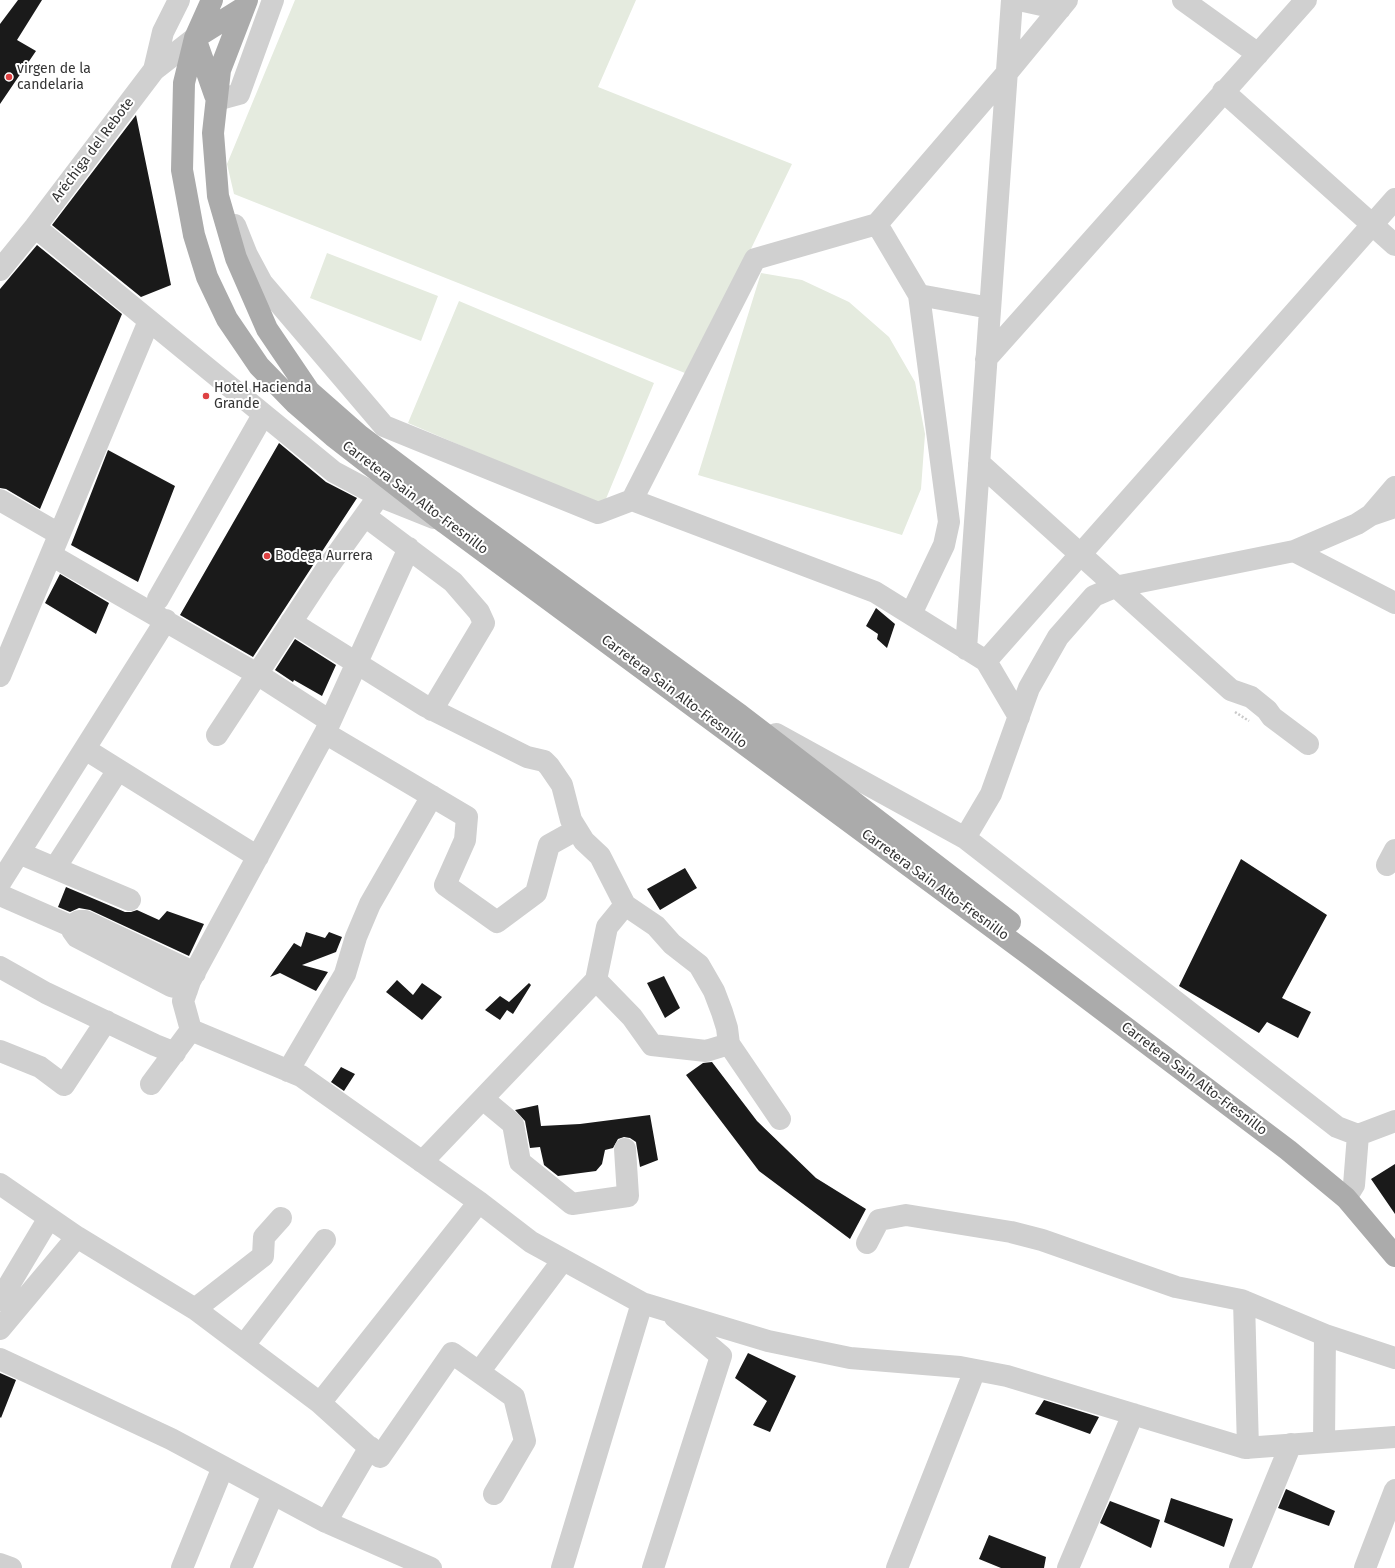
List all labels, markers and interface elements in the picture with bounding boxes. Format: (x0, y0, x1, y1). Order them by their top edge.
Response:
place label: virgen de la candelaria (17, 61, 91, 94)
marker: virgen de la candelaria (4, 72, 14, 82)
street label: Aréchiga del Rebote (48, 94, 138, 206)
place label: Hotel Hacienda Grande (214, 380, 312, 412)
marker: Hotel Hacienda Grande (201, 391, 211, 401)
street label: Carretera Sain Alto-Fresnillo (339, 438, 491, 558)
place label: Bodega Aurrera (275, 548, 373, 564)
marker: Bodega Aurrera (262, 551, 272, 561)
street label: Carretera Sain Alto-Fresnillo (598, 632, 750, 752)
street label: Carretera Sain Alto-Fresnillo (858, 826, 1012, 944)
street label: Carretera Sain Alto-Fresnillo (1118, 1019, 1270, 1139)

